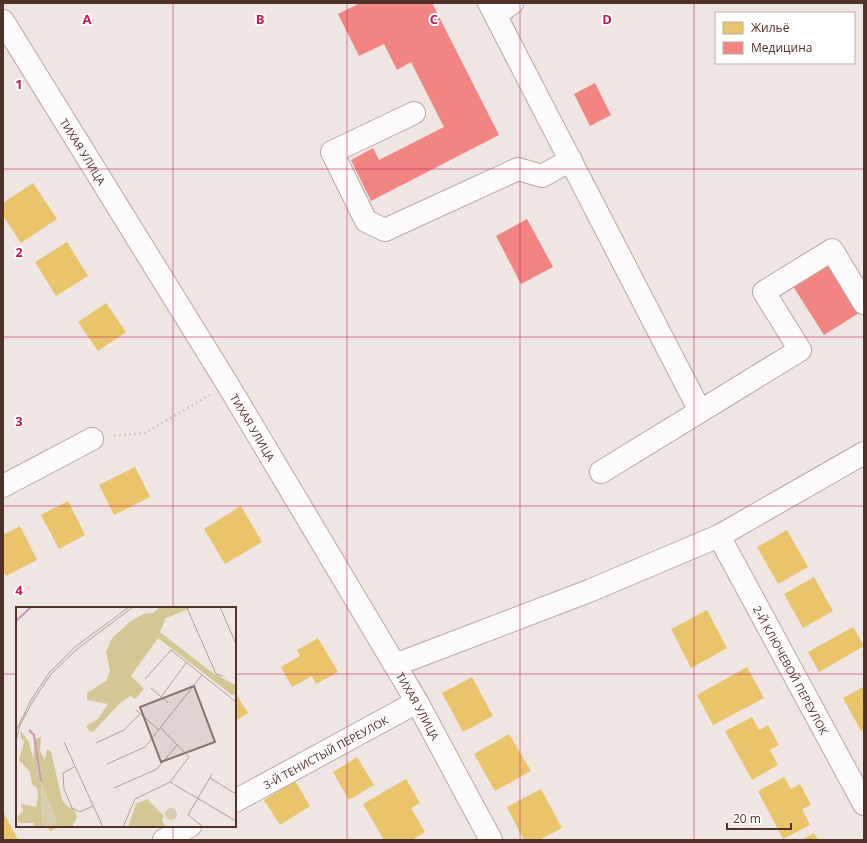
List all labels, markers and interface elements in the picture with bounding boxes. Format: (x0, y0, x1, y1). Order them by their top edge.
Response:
text: A (83, 10, 92, 28)
text: B (256, 10, 265, 28)
text: C (430, 10, 438, 28)
text: D (602, 10, 612, 28)
legend (715, 12, 855, 64)
text: Жильё (751, 19, 790, 36)
text: Медицина (751, 39, 812, 56)
text: 1 (15, 75, 23, 93)
street label: ТИХАЯ УЛИЦА (57, 115, 110, 187)
text: 2 (15, 243, 23, 261)
street label: ТИХАЯ УЛИЦА (227, 391, 279, 463)
text: 3 (15, 412, 23, 430)
text: 4 (15, 581, 23, 599)
street label: 2-Й КЛЮЧЕВОЙ ПЕРЕУЛОК (750, 603, 832, 737)
inset map (16, 607, 236, 827)
street label: ТИХАЯ УЛИЦА (393, 669, 443, 742)
street label: 3-Й ТЕНИСТЫЙ ПЕРЕУЛОК (260, 712, 391, 792)
scale bar (727, 805, 791, 831)
text: 20 m (733, 810, 761, 827)

